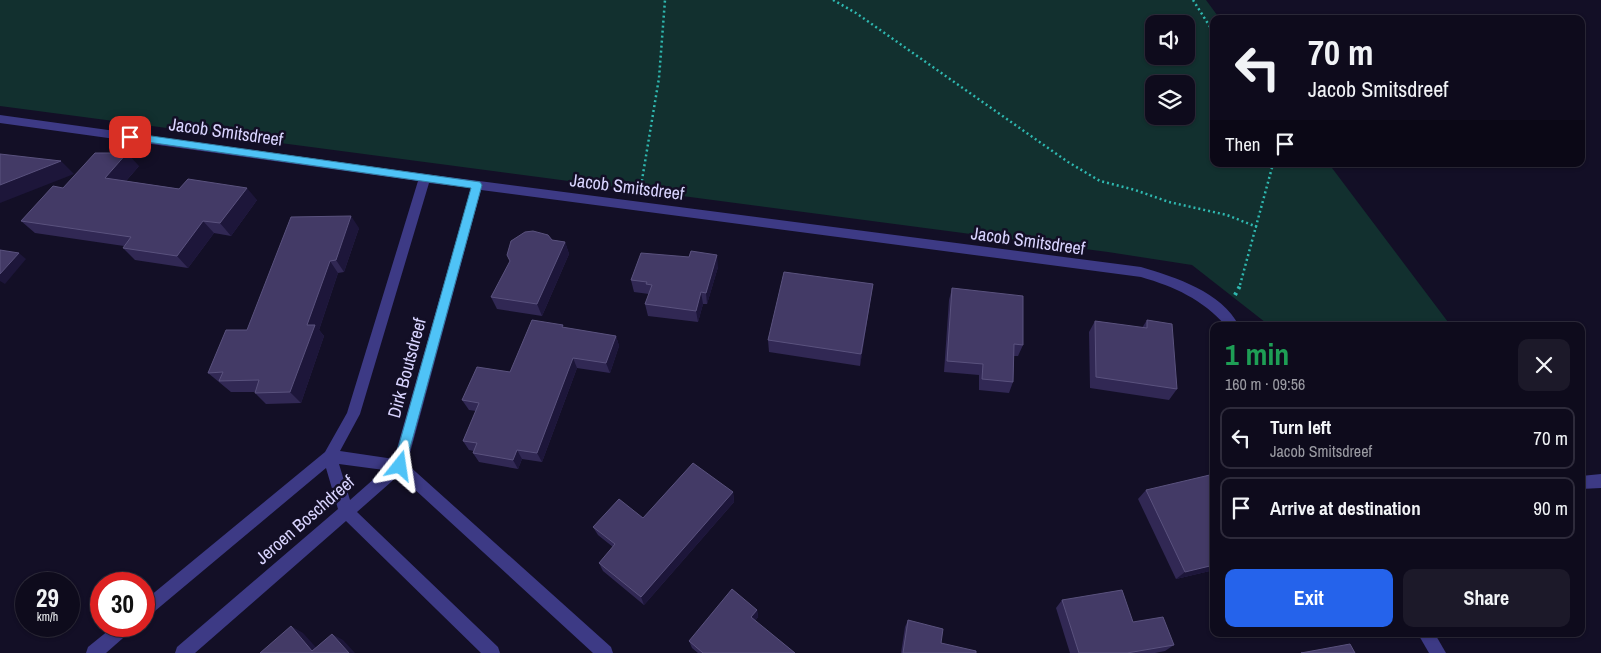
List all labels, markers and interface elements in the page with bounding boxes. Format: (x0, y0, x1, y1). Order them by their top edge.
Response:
map controls (1145, 15, 1195, 125)
button: sound (1145, 15, 1195, 65)
text: 70 m (1308, 29, 1373, 76)
icon: left (1225, 35, 1290, 100)
text: Jacob Smitsdreef (1308, 74, 1448, 104)
button: layers (1145, 75, 1195, 125)
street label: Jacob Smitsdreef (167, 111, 286, 152)
pin (109, 116, 151, 158)
icon: arrive (116, 123, 144, 151)
icon: arrive (1271, 130, 1299, 158)
text: Then (1225, 131, 1261, 157)
street label: Jacob Smitsdreef (569, 167, 686, 206)
street label: Jacob Smitsdreef (969, 220, 1088, 261)
street label: Dirk Boutsdreef (381, 314, 432, 421)
text: 1 min (1225, 334, 1289, 374)
button: close (1518, 339, 1570, 391)
text: 160 m · 09:56 (1225, 373, 1305, 395)
text: Turn left (1270, 414, 1331, 440)
icon: left (1227, 424, 1255, 452)
text: 70 m (1533, 425, 1568, 451)
position arrow (373, 439, 425, 491)
text: Jacob Smitsdreef (1270, 440, 1372, 462)
street label: Jeroen Boschdreef (250, 469, 360, 570)
icon: arrive (1227, 494, 1255, 522)
text: Arrive at destination (1270, 495, 1421, 521)
text: 90 m (1533, 495, 1568, 521)
button: Exit (1225, 569, 1393, 627)
button: Share (1403, 569, 1570, 627)
speed limit sign: 30 (90, 572, 155, 637)
text: 29 (36, 581, 59, 615)
text: km/h (37, 609, 58, 625)

